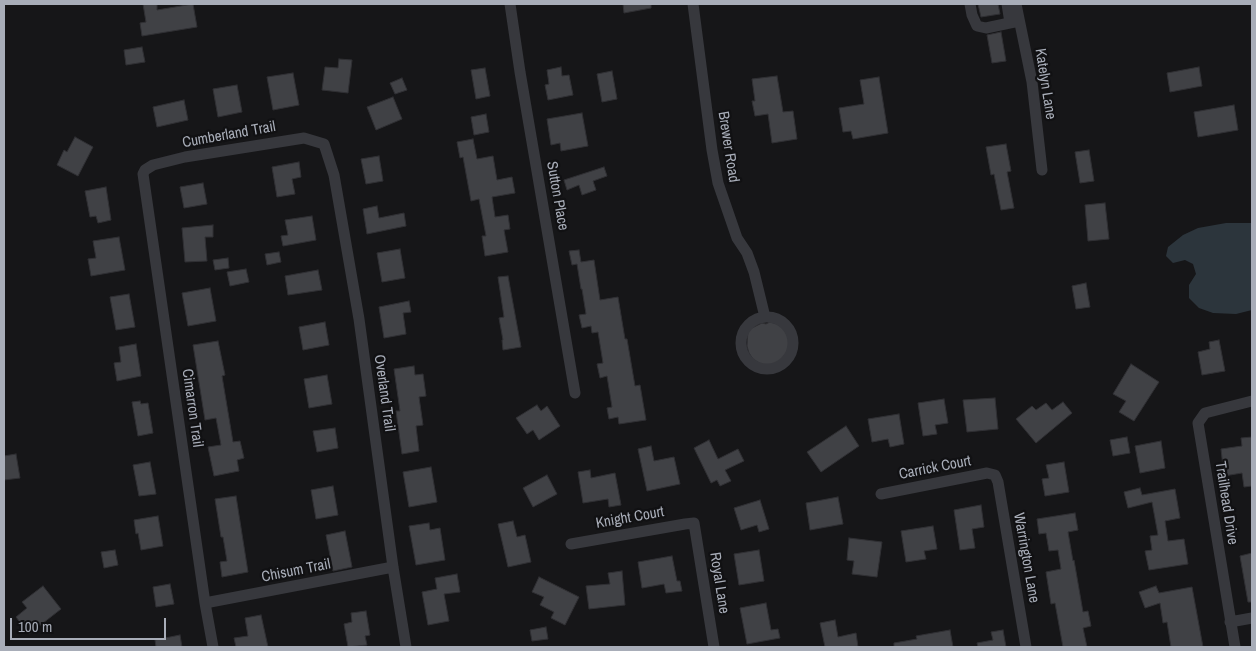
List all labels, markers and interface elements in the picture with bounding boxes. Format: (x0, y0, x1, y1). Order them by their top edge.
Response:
street label: Katelyn Lane (1030, 47, 1060, 121)
street label: Brewer Road (713, 110, 743, 184)
street label: Cumberland Trail (181, 118, 277, 152)
street label: Sutton Place (542, 160, 572, 232)
street label: Overland Trail (370, 353, 398, 433)
street label: Cimarron Trail (178, 368, 206, 448)
street label: Carrick Court (897, 452, 973, 484)
street label: Trailhead Drive (1211, 460, 1241, 546)
street label: Knight Court (594, 503, 666, 533)
street label: Warrington Lane (1009, 512, 1043, 604)
street label: Royal Lane (705, 551, 733, 615)
street label: Chisum Trail (260, 555, 332, 587)
scale bar (12, 608, 169, 640)
text: 100 m (18, 616, 52, 637)

